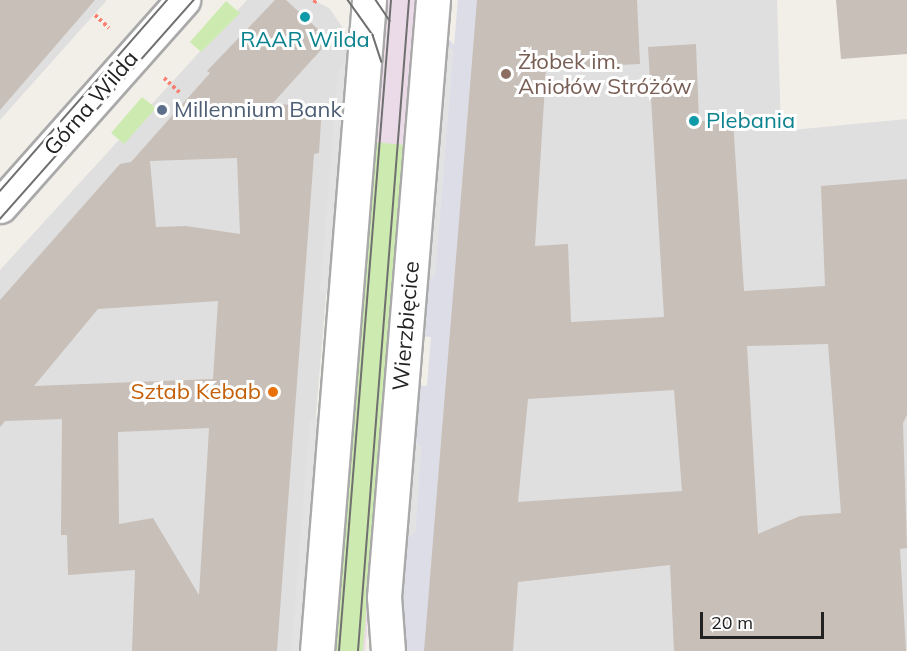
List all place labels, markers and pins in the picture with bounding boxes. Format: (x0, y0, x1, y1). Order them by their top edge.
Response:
marker: RAAR Wilda (298, 10, 312, 24)
place label: RAAR Wilda (240, 27, 370, 53)
place label: Żłobek im. Aniołów Stróżów (518, 48, 692, 100)
marker: Żłobek im. Aniołów Stróżów (499, 67, 513, 81)
place label: Millennium Bank (174, 97, 342, 123)
marker: Millennium Bank (155, 103, 169, 117)
place label: Plebania (706, 108, 795, 134)
marker: Plebania (687, 114, 701, 128)
place label: Sztab Kebab (131, 379, 261, 405)
marker: Sztab Kebab (266, 385, 280, 399)

